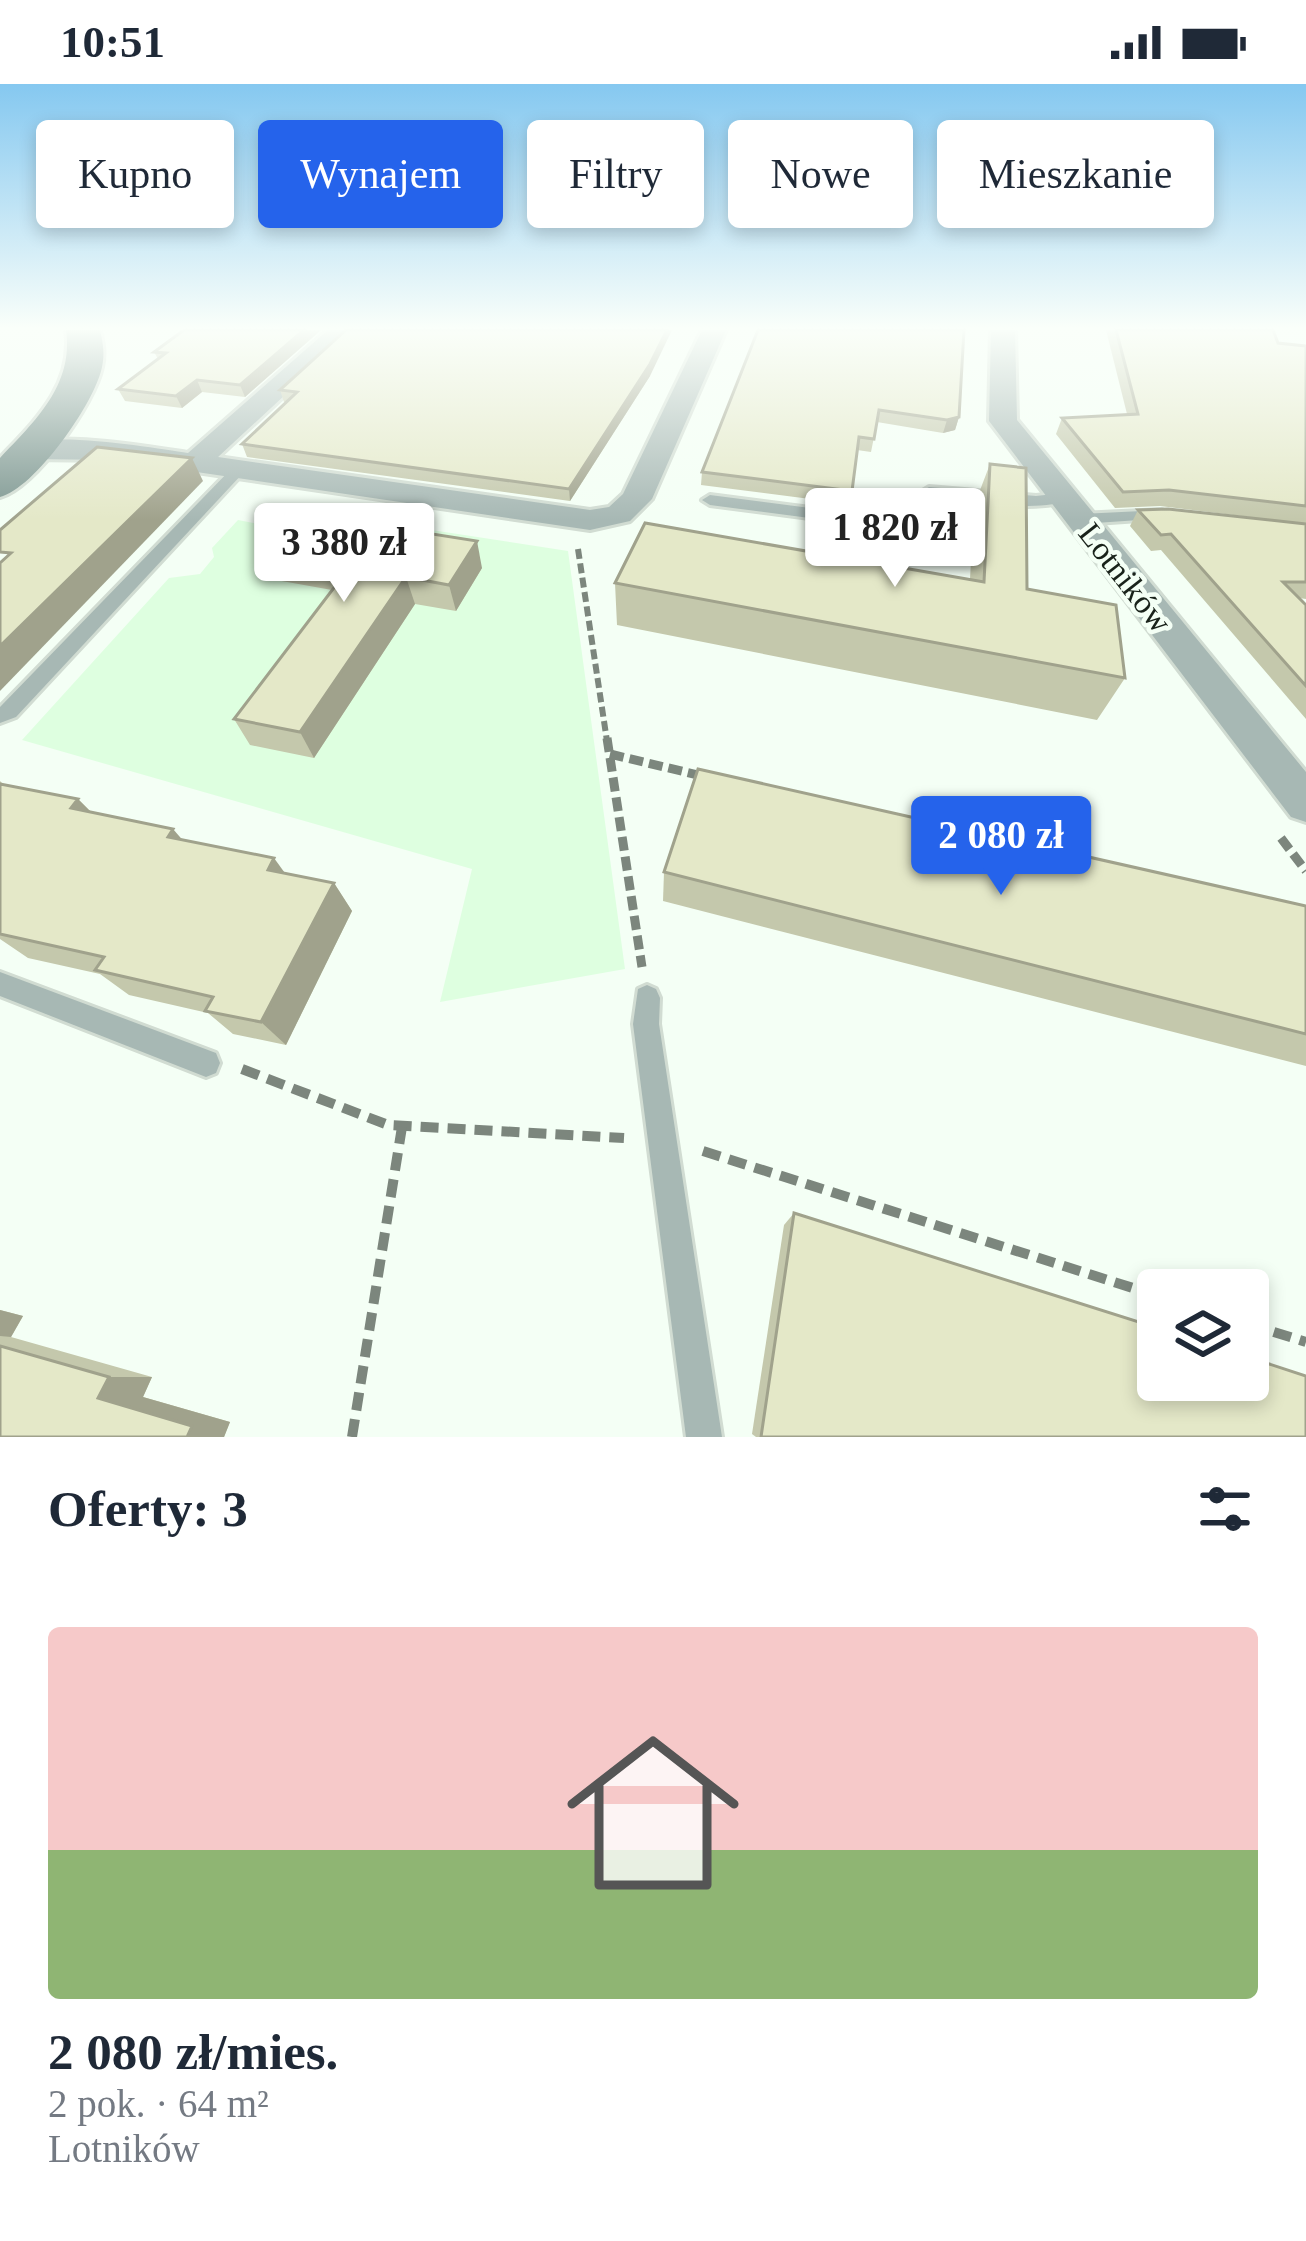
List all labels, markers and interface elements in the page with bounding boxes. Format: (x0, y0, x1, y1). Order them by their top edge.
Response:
text: 10:51 (60, 17, 165, 67)
chip: Kupno (36, 120, 234, 228)
chip: Wynajem (258, 120, 503, 228)
chip: Filtry (527, 120, 704, 228)
chip: Nowe (728, 120, 913, 228)
chip: Mieszkanie (937, 120, 1214, 228)
pin: 1 820 zł (771, 488, 1019, 590)
pin: 3 380 zł (220, 503, 468, 605)
text: 1 820 zł (832, 505, 958, 548)
street label: Lotników (1072, 516, 1179, 639)
text: 3 380 zł (281, 520, 407, 563)
pin: 2 080 zł (877, 796, 1125, 898)
text: 2 080 zł (938, 813, 1064, 856)
map controls (1137, 1269, 1269, 1401)
button: layers (1137, 1269, 1269, 1401)
icon: filters (1192, 1476, 1258, 1542)
text: Oferty: 3 (48, 1481, 248, 1537)
icon: home (545, 1705, 761, 1921)
text: 2 080 zł/mies. (48, 2024, 338, 2080)
text: 2 pok. · 64 m² (48, 2082, 269, 2125)
text: Lotników (48, 2127, 200, 2170)

